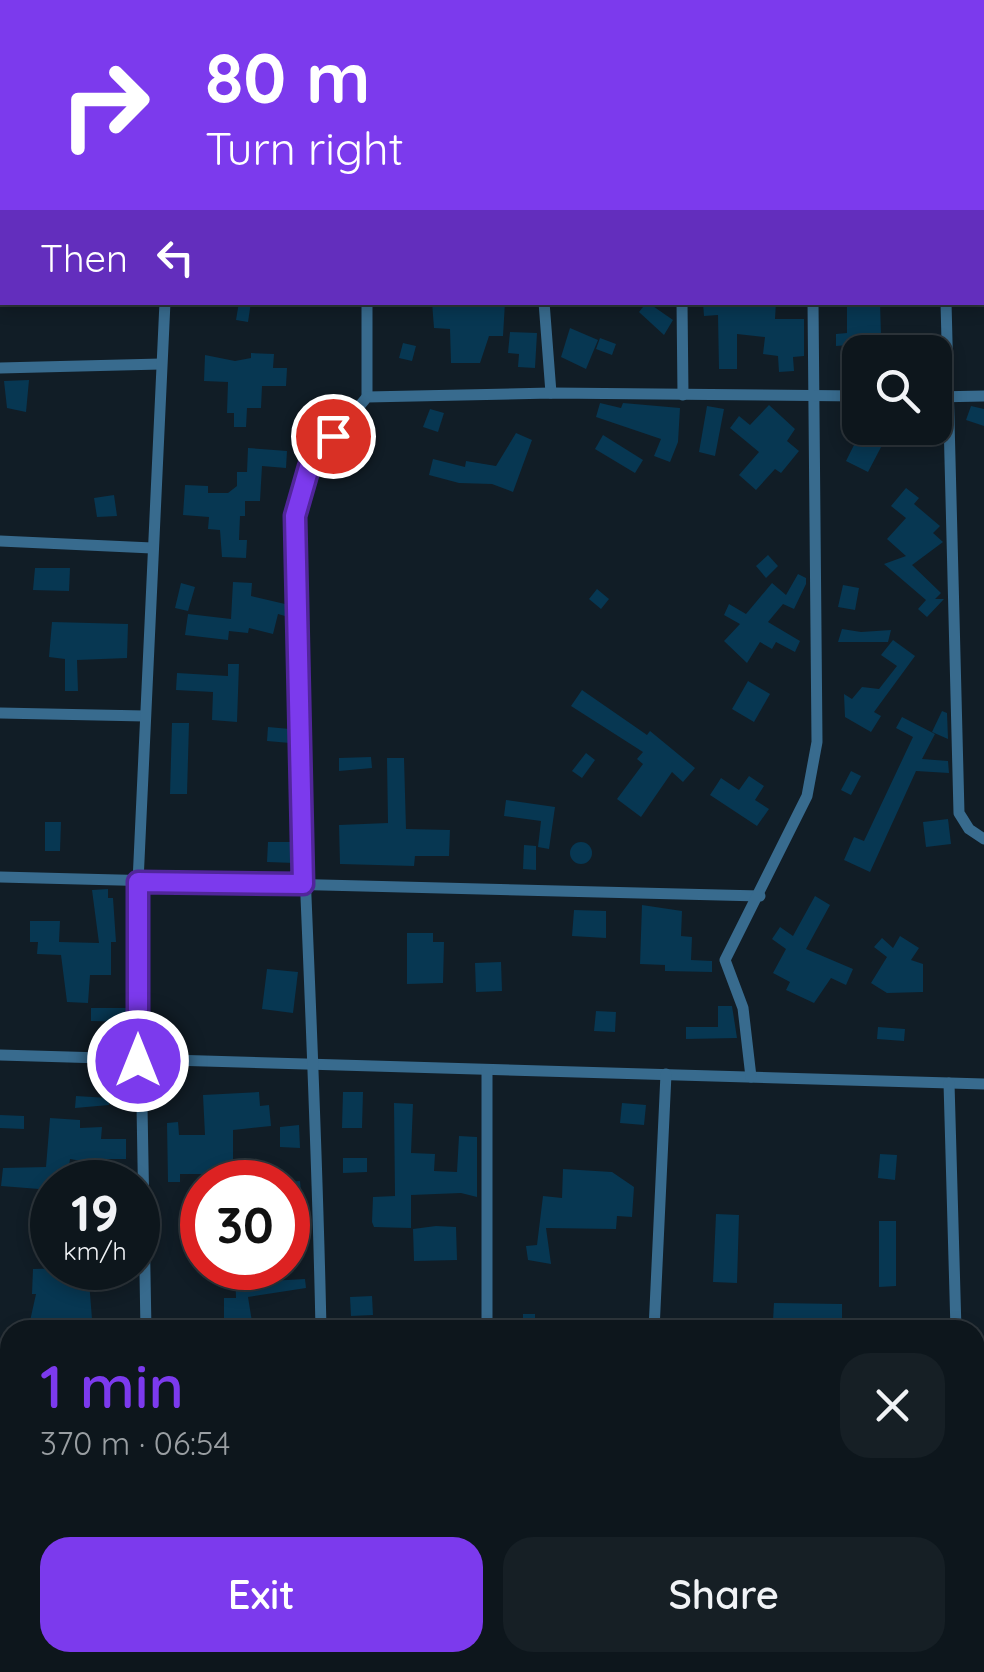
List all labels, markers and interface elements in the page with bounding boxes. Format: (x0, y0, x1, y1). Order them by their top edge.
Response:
text: 80 m (205, 33, 370, 121)
icon: right (40, 40, 170, 170)
text: Turn right (205, 120, 404, 176)
icon: left (148, 230, 203, 285)
text: Then (40, 234, 128, 282)
map controls (842, 335, 952, 445)
button: search (842, 335, 952, 445)
pin (291, 394, 376, 479)
icon: arrive (306, 409, 361, 464)
position arrow (86, 1009, 190, 1113)
speed limit sign: 30 (180, 1160, 310, 1290)
text: 19 (71, 1181, 119, 1244)
text: km/h (63, 1235, 127, 1266)
text: 1 min (40, 1348, 184, 1423)
button: close (840, 1353, 945, 1458)
text: 370 m · 06:54 (40, 1423, 230, 1463)
button: Exit (40, 1537, 483, 1652)
button: Share (503, 1537, 945, 1652)

